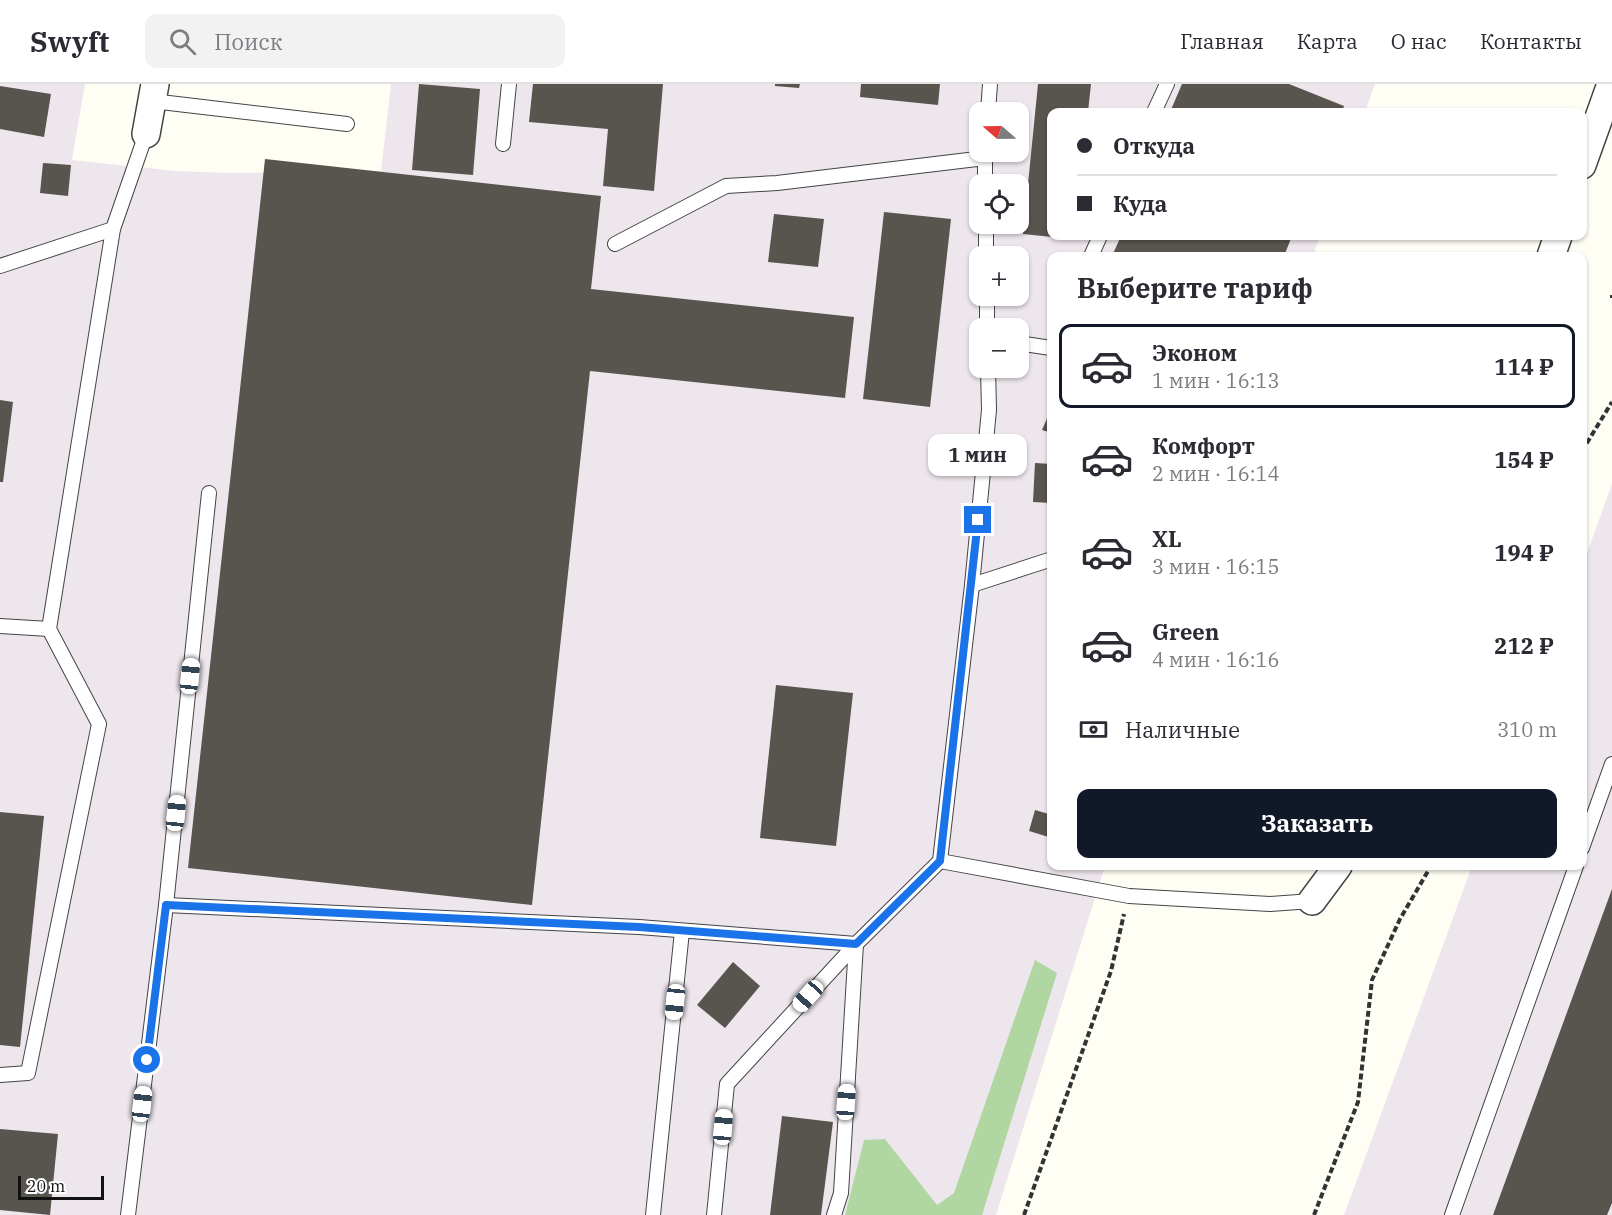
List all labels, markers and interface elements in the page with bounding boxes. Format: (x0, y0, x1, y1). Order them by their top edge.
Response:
search box (145, 14, 565, 68)
text: Swyft (30, 23, 109, 60)
icon: search (166, 25, 199, 58)
text: Поиск (214, 27, 283, 56)
text: Главная (1180, 27, 1264, 55)
text: Карта (1297, 27, 1358, 55)
text: О нас (1391, 27, 1447, 55)
text: Контакты (1480, 27, 1582, 55)
north arrow (969, 102, 1029, 162)
map controls (969, 102, 1029, 378)
text: Откуда (1113, 131, 1195, 160)
button: locate (969, 174, 1029, 234)
text: Куда (1113, 189, 1167, 218)
button: + (969, 246, 1029, 306)
text: Выберите тариф (1077, 270, 1313, 305)
button: − (969, 318, 1029, 378)
text: Эконом (1152, 338, 1237, 367)
icon: car (1080, 339, 1134, 393)
text: 114 ₽ (1494, 352, 1554, 381)
text: 1 мин · 16:13 (1152, 367, 1280, 394)
text: Комфорт (1152, 431, 1255, 460)
icon: car (1080, 432, 1134, 486)
callout: 1 мин (928, 433, 1028, 475)
text: 1 мин (948, 441, 1007, 468)
text: 154 ₽ (1494, 445, 1554, 474)
text: 2 мин · 16:14 (1152, 460, 1280, 487)
route end (964, 506, 991, 533)
text: XL (1152, 524, 1182, 553)
icon: car (1080, 525, 1134, 579)
text: 194 ₽ (1494, 538, 1554, 567)
text: 3 мин · 16:15 (1152, 553, 1280, 580)
text: Green (1152, 617, 1219, 646)
icon: car (1080, 618, 1134, 672)
text: 212 ₽ (1494, 631, 1554, 660)
text: 4 мин · 16:16 (1152, 646, 1280, 673)
car (179, 657, 201, 695)
icon: cash (1077, 713, 1110, 746)
text: Наличные (1125, 715, 1240, 744)
text: 310 m (1497, 716, 1557, 743)
button: Заказать (1077, 789, 1557, 858)
car (165, 794, 187, 832)
car (789, 977, 827, 1015)
car (664, 983, 686, 1021)
route start (133, 1046, 160, 1073)
car (836, 1083, 856, 1121)
car (131, 1085, 153, 1123)
car (712, 1108, 734, 1146)
scale bar (18, 1173, 104, 1200)
text: 20 m (27, 1176, 65, 1196)

